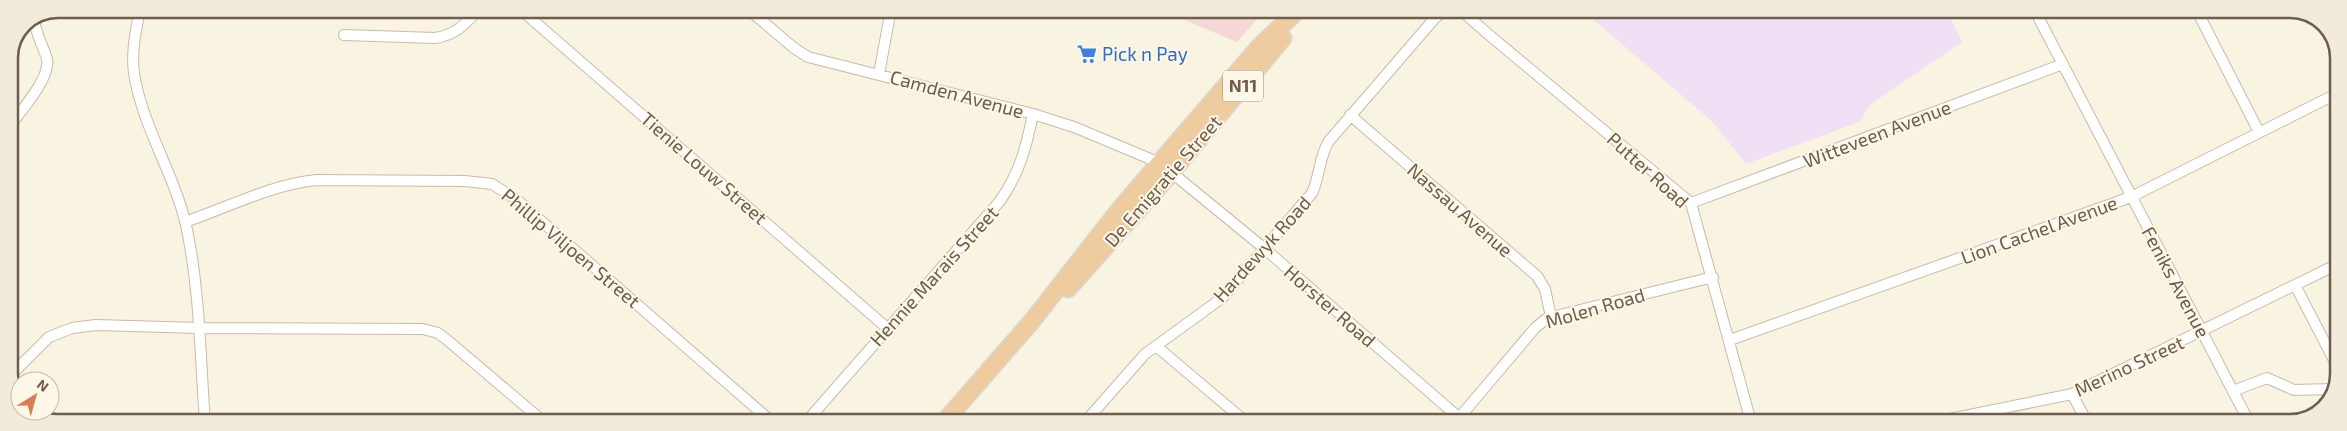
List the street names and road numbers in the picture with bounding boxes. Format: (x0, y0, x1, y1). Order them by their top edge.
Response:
street label: Camden Avenue (888, 65, 1027, 122)
road number: N11 (1223, 70, 1263, 102)
street label: Witteveen Avenue (1800, 95, 1954, 172)
street label: Tienie Louw Street (636, 107, 772, 229)
street label: De Emigratie Street (1099, 110, 1226, 251)
street label: Putter Road (1603, 127, 1694, 212)
street label: Nassau Avenue (1403, 158, 1518, 262)
street label: Phillip Viljoen Street (497, 183, 645, 312)
street label: Hardewyk Road (1208, 191, 1315, 306)
street label: Lion Cachel Avenue (1957, 191, 2120, 269)
street label: Hennie Marais Street (865, 201, 1003, 350)
street label: Feniks Avenue (2137, 222, 2215, 341)
street label: Horster Road (1280, 260, 1381, 352)
street label: Molen Road (1543, 282, 1647, 333)
street label: Merino Street (2070, 330, 2187, 401)

